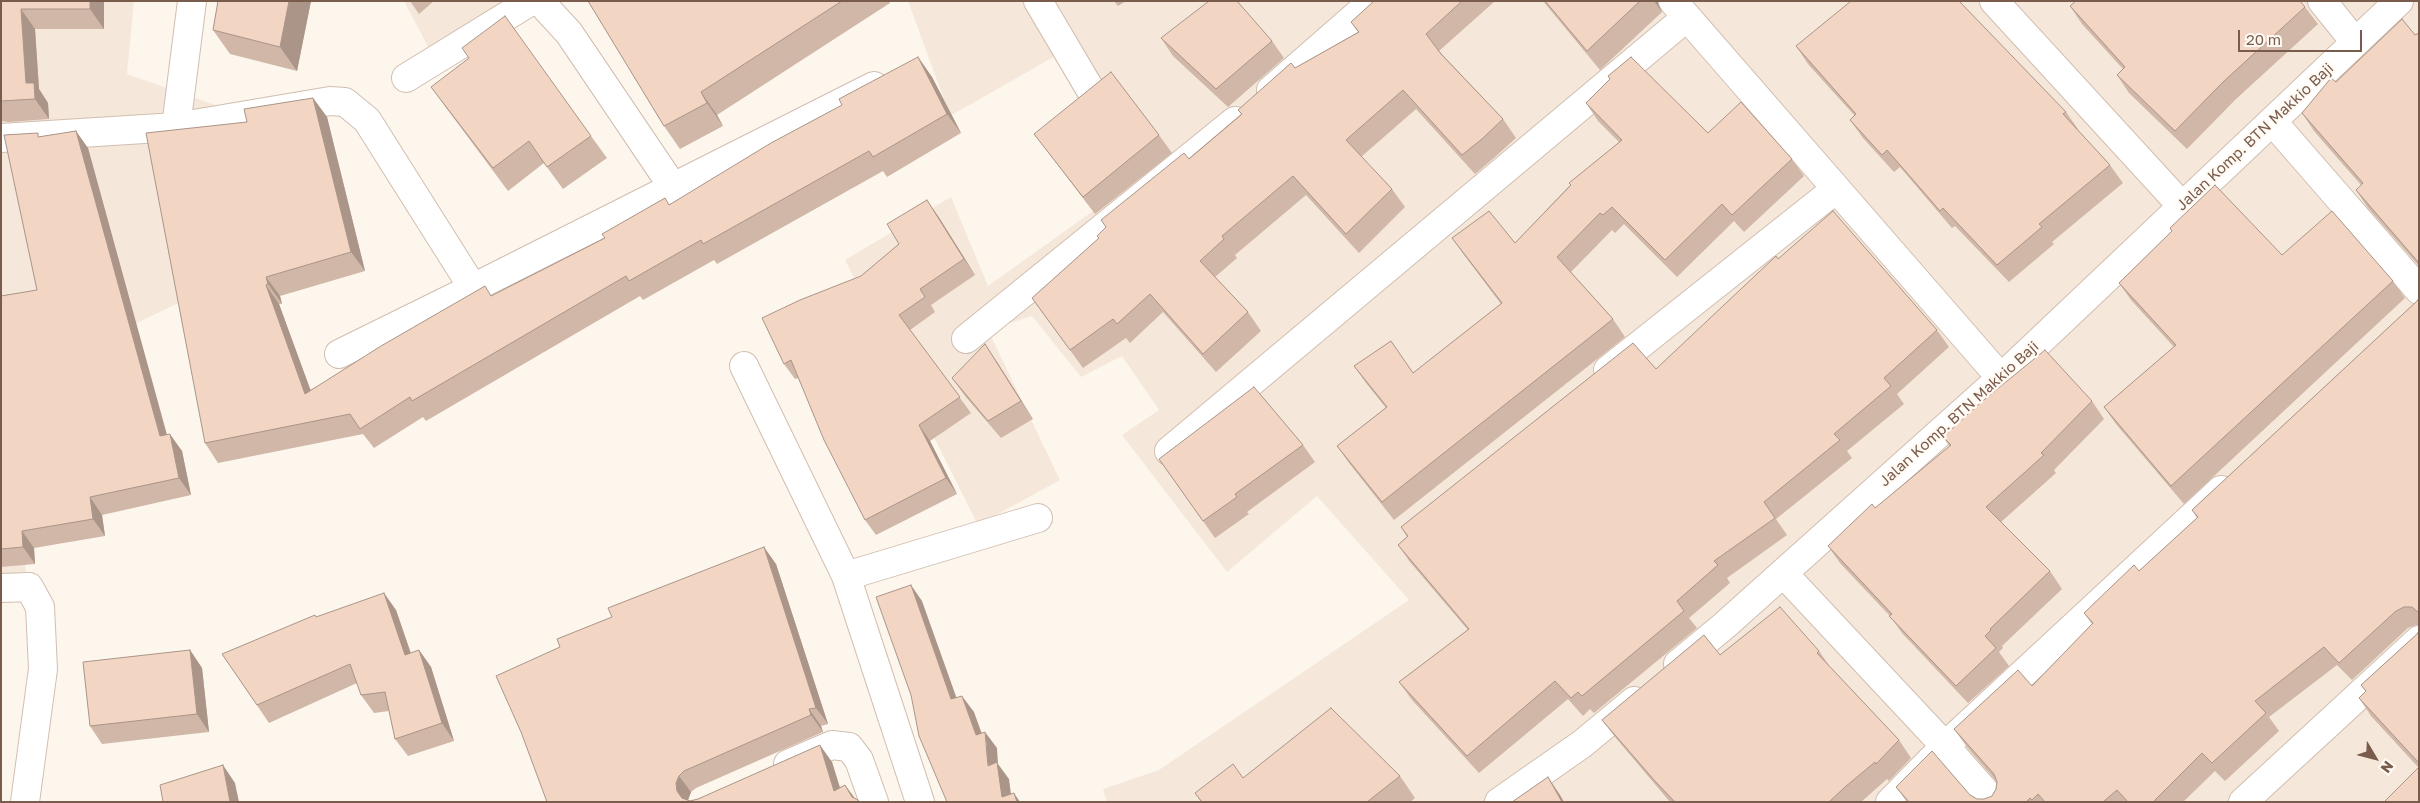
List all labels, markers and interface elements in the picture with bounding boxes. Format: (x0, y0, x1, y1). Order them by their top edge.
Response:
scale bar (2240, 20, 2364, 52)
text: 20 m (2246, 30, 2281, 48)
street label: Jalan Komp. BTN Makkio Baji (2173, 59, 2337, 215)
street label: Jalan Komp. BTN Makkio Baji (1876, 338, 2042, 490)
north arrow (2350, 733, 2400, 783)
text: N (2377, 758, 2397, 777)

